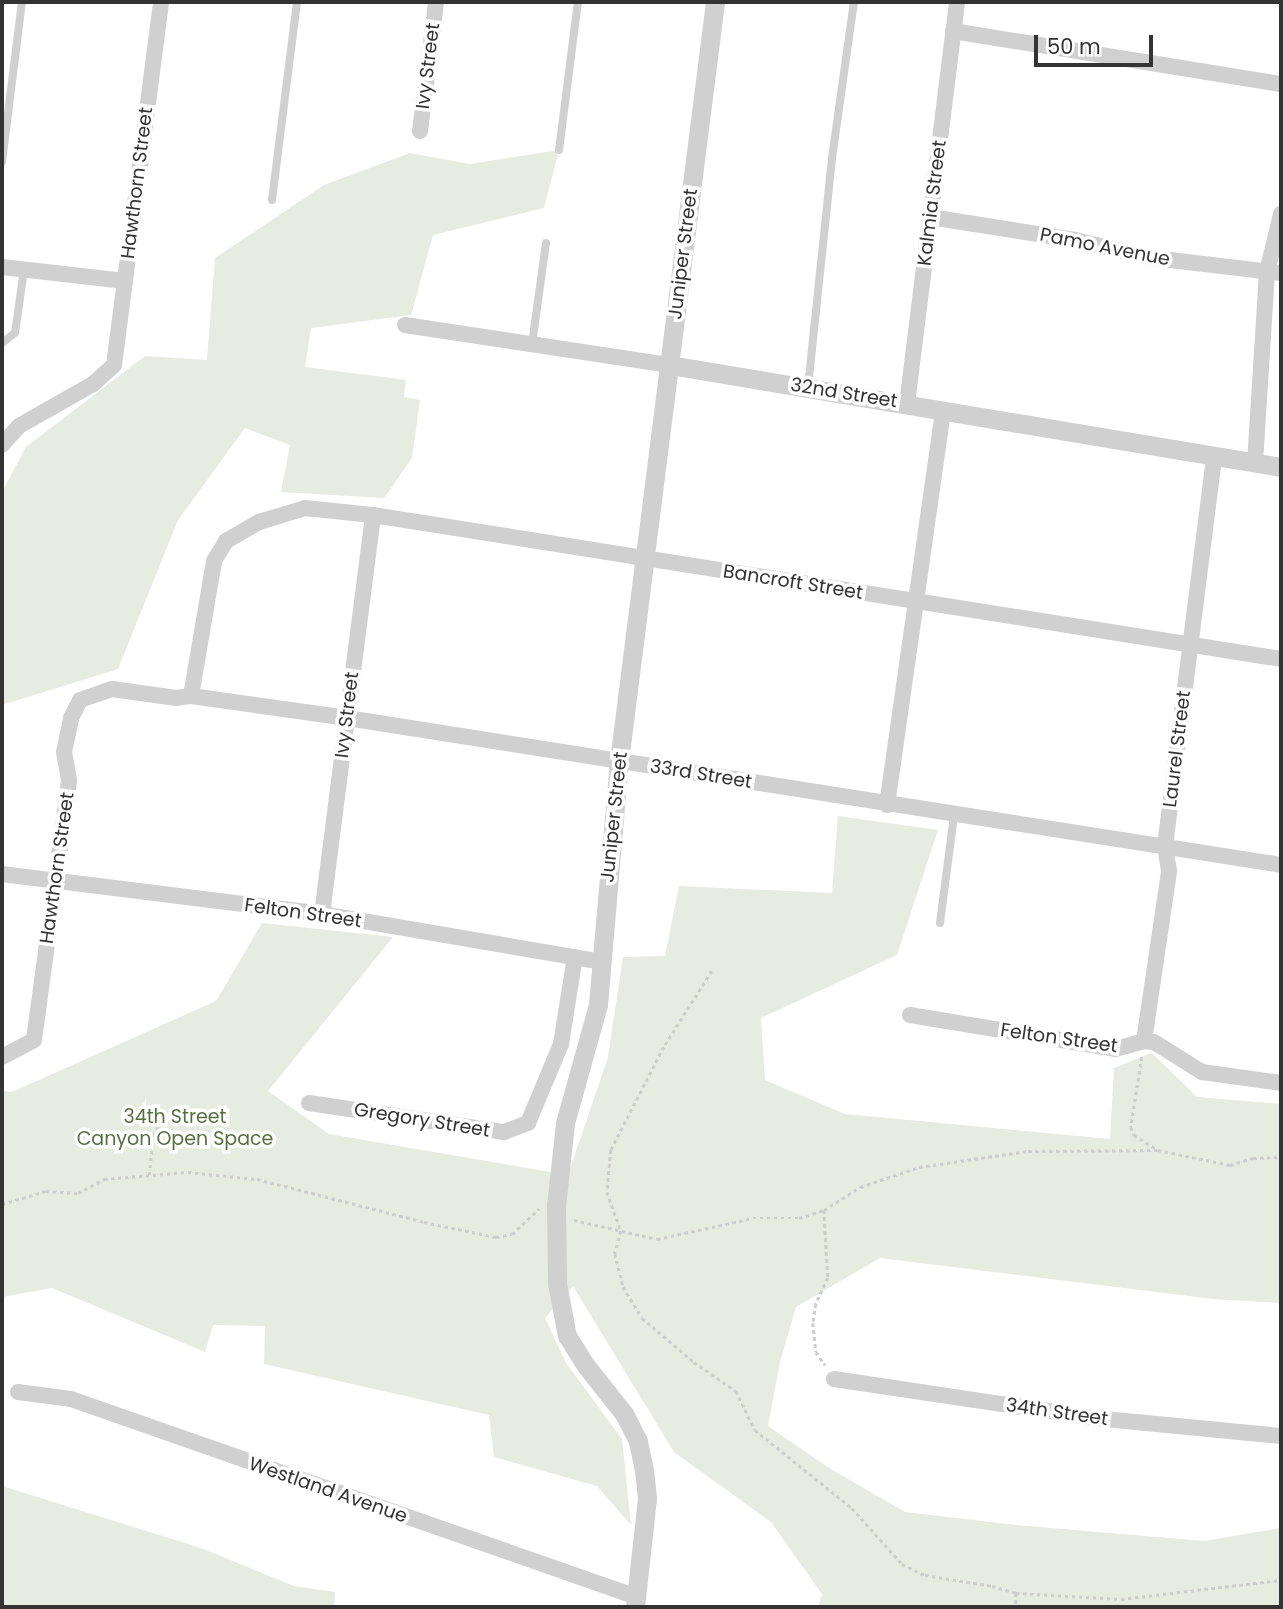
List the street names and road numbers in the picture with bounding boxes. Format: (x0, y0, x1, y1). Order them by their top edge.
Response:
street label: Ivy Street (411, 22, 445, 110)
street label: Hawthorn Street (116, 106, 158, 260)
street label: Kalmia Street (913, 139, 951, 267)
street label: Juniper Street (664, 187, 702, 321)
street label: Pamo Avenue (1038, 223, 1172, 271)
street label: 32nd Street (789, 373, 899, 413)
street label: Bancroft Street (721, 560, 865, 604)
street label: Ivy Street (330, 671, 364, 759)
street label: Laurel Street (1159, 689, 1195, 809)
street label: Juniper Street (596, 750, 632, 884)
street label: 33rd Street (648, 755, 754, 793)
street label: Hawthorn Street (35, 791, 79, 945)
street label: Felton Street (243, 894, 363, 932)
street label: Felton Street (999, 1019, 1119, 1057)
street label: Gregory Street (352, 1098, 492, 1142)
street label: 34th Street (1004, 1394, 1110, 1430)
street label: Westland Avenue (246, 1452, 410, 1528)

